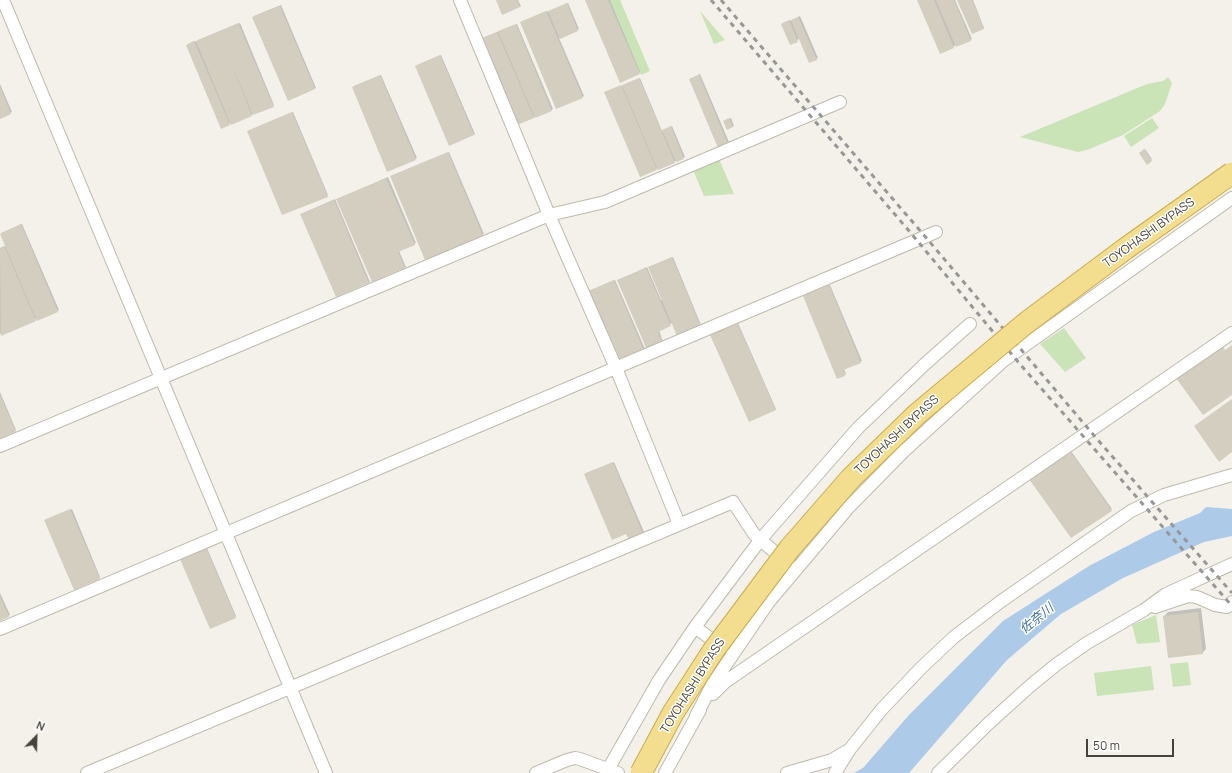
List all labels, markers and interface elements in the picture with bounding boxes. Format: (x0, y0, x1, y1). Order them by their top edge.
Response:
street label: TOYOHASHI BYPASS (1101, 195, 1197, 271)
street label: TOYOHASHI BYPASS (852, 392, 942, 478)
water label: 佐奈川 (1017, 601, 1057, 637)
street label: TOYOHASHI BYPASS (658, 636, 728, 736)
north arrow (16, 717, 56, 757)
text: N (34, 717, 47, 734)
scale bar (1088, 731, 1176, 757)
text: 50 m (1093, 737, 1120, 754)

